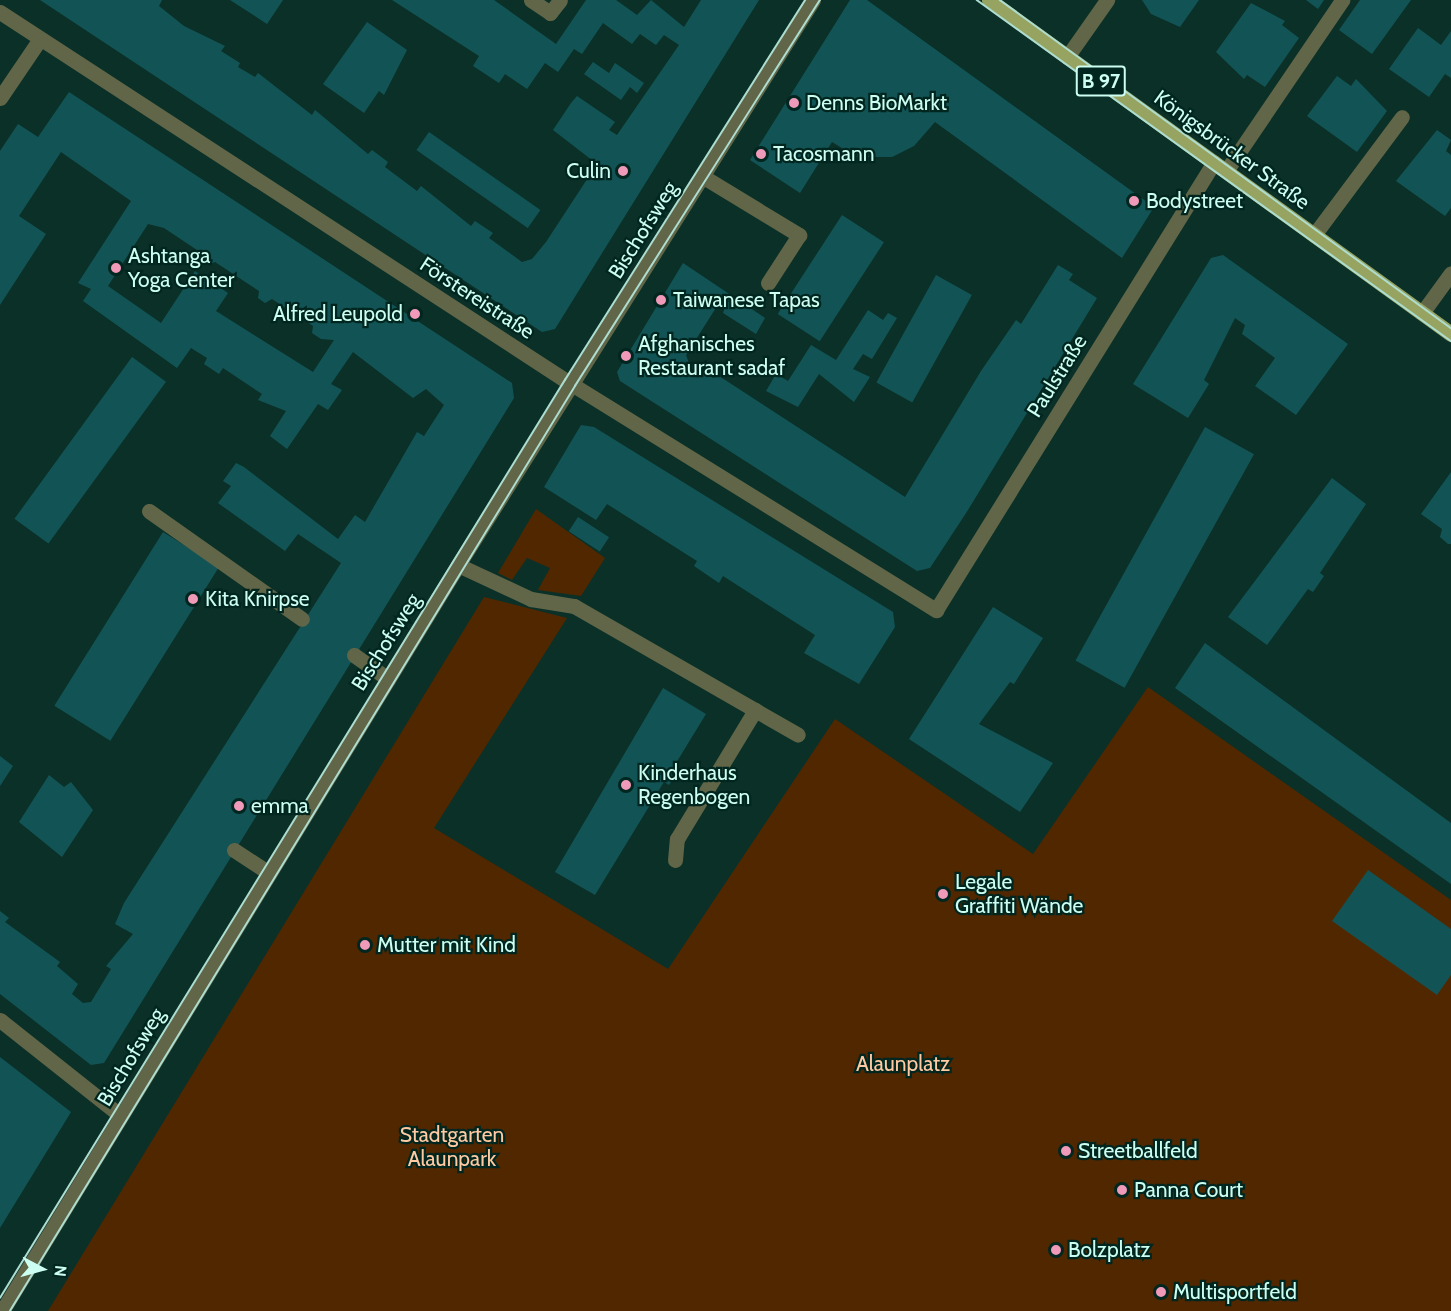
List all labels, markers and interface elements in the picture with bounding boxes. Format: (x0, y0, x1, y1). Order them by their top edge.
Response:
road number: B 97 (1076, 64, 1126, 98)
street label: Königsbrücker Straße (1149, 85, 1315, 215)
place label: Denns BioMarkt (806, 90, 947, 116)
marker: Denns BioMarkt (787, 96, 801, 110)
place label: Tacosmann (773, 141, 875, 167)
marker: Tacosmann (754, 147, 768, 161)
place label: Culin (566, 158, 611, 184)
marker: Culin (616, 164, 630, 178)
street label: Bischofsweg (603, 177, 683, 283)
place label: Bodystreet (1146, 188, 1243, 214)
marker: Bodystreet (1127, 194, 1141, 208)
place label: Ashtanga Yoga Center (128, 243, 234, 293)
street label: Förstereistraße (415, 252, 539, 344)
marker: Ashtanga Yoga Center (109, 261, 123, 275)
place label: Taiwanese Tapas (673, 287, 820, 313)
marker: Taiwanese Tapas (654, 293, 668, 307)
place label: Alfred Leupold (273, 301, 403, 327)
marker: Alfred Leupold (408, 307, 422, 321)
street label: Paulstraße (1022, 330, 1092, 422)
place label: Afghanisches Restaurant sadaf (638, 331, 785, 381)
marker: Afghanisches Restaurant sadaf (619, 349, 633, 363)
place label: Kita Knirpse (205, 586, 310, 612)
street label: Bischofsweg (346, 589, 426, 695)
marker: Kita Knirpse (186, 592, 200, 606)
place label: Kinderhaus Regenbogen (638, 760, 750, 810)
marker: Kinderhaus Regenbogen (619, 778, 633, 792)
place label: emma (251, 793, 309, 819)
marker: emma (232, 799, 246, 813)
place label: Legale Graffiti Wände (955, 869, 1083, 919)
marker: Legale Graffiti Wände (936, 887, 950, 901)
place label: Mutter mit Kind (377, 932, 516, 958)
marker: Mutter mit Kind (358, 938, 372, 952)
street label: Bischofsweg (92, 1003, 170, 1111)
park label: Alaunplatz (856, 1051, 950, 1077)
park label: Stadtgarten Alaunpark (400, 1122, 504, 1172)
place label: Streetballfeld (1078, 1138, 1198, 1164)
marker: Streetballfeld (1059, 1144, 1073, 1158)
place label: Panna Court (1134, 1177, 1243, 1203)
marker: Panna Court (1115, 1183, 1129, 1197)
place label: Bolzplatz (1068, 1237, 1150, 1263)
north arrow (12, 1239, 72, 1299)
marker: Bolzplatz (1049, 1243, 1063, 1257)
text: N (50, 1264, 70, 1278)
place label: Multisportfeld (1173, 1279, 1297, 1305)
marker: Multisportfeld (1154, 1285, 1168, 1299)

